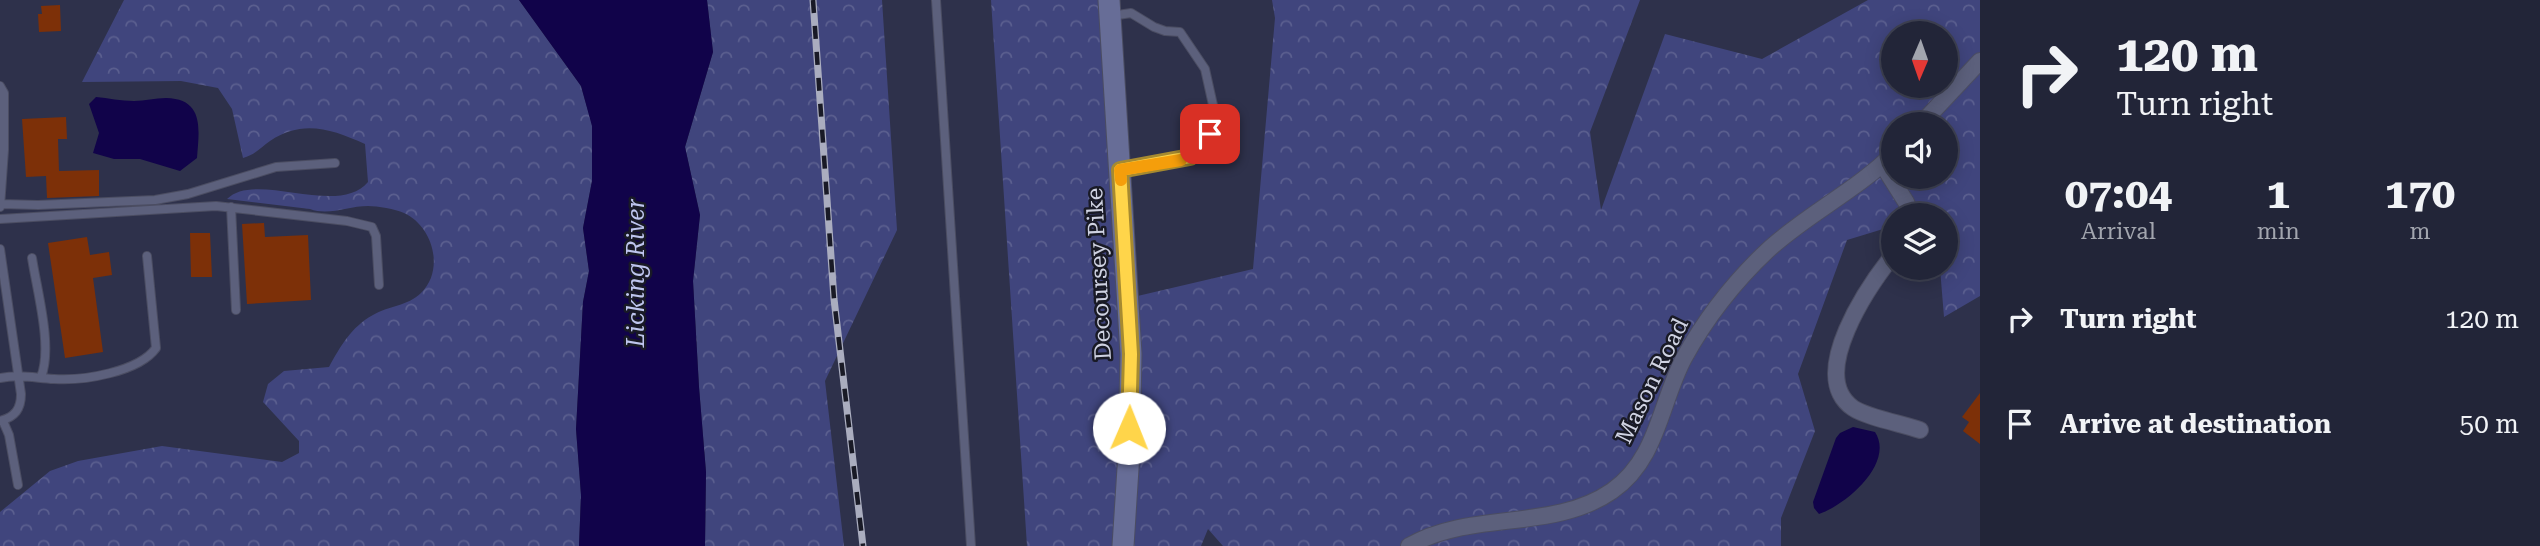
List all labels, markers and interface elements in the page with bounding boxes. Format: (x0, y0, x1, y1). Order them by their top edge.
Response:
north arrow (1881, 21, 1958, 98)
map controls (1881, 21, 1958, 280)
text: 120 m (2116, 26, 2258, 83)
icon: right (2001, 28, 2092, 119)
text: Turn right (2116, 85, 2273, 123)
pin (1180, 104, 1240, 164)
button: sound (1881, 112, 1958, 189)
icon: arrive (1191, 115, 1229, 153)
text: 07:04 (2065, 169, 2172, 218)
text: 1 (2267, 169, 2290, 218)
text: 170 (2385, 169, 2455, 218)
street label: Decoursey Pike (1081, 187, 1117, 361)
water label: Licking River (622, 198, 650, 349)
button: layers (1881, 203, 1958, 280)
text: Arrival (2081, 218, 2156, 245)
text: min (2257, 218, 2300, 245)
text: m (2409, 218, 2430, 245)
icon: right (2001, 300, 2039, 338)
text: Turn right (2060, 304, 2196, 334)
text: 120 m (2445, 304, 2519, 334)
street label: Mason Road (1610, 314, 1694, 448)
position arrow (1092, 391, 1166, 465)
icon: arrive (2001, 405, 2039, 443)
text: Arrive at destination (2060, 409, 2331, 439)
text: 50 m (2460, 409, 2519, 439)

